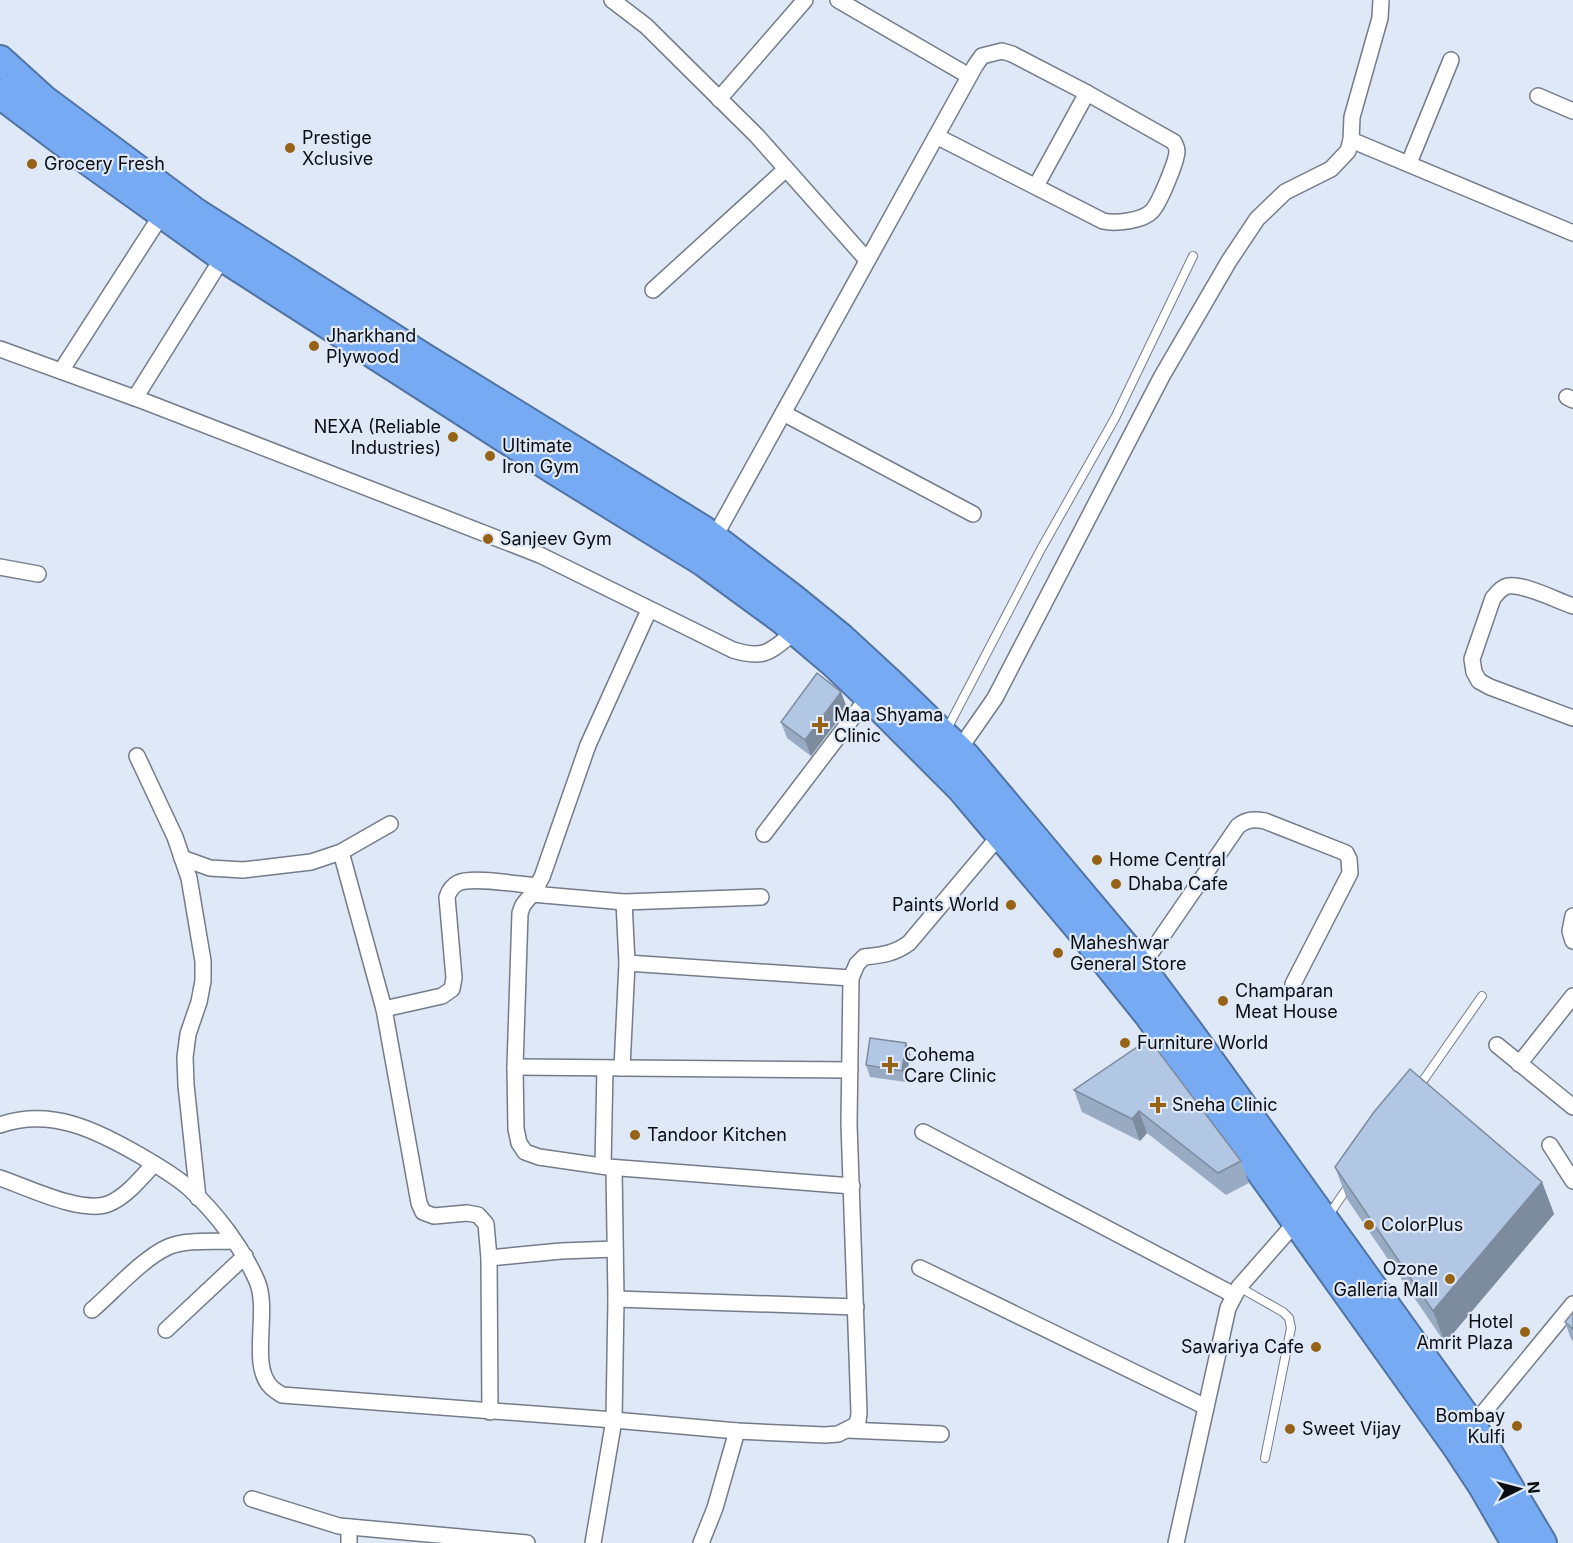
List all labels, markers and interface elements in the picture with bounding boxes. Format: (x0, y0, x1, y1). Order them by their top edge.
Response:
place label: Prestige Xclusive (302, 127, 373, 169)
marker: Prestige Xclusive (283, 141, 297, 155)
place label: Grocery Fresh (44, 153, 165, 174)
marker: Grocery Fresh (25, 157, 39, 171)
place label: Jharkhand Plywood (326, 325, 416, 367)
marker: Jharkhand Plywood (307, 339, 321, 353)
place label: NEXA (Reliable Industries) (314, 416, 441, 458)
marker: NEXA (Reliable Industries) (446, 430, 460, 444)
place label: Ultimate Iron Gym (502, 435, 579, 477)
marker: Ultimate Iron Gym (483, 449, 497, 463)
place label: Sanjeev Gym (500, 528, 612, 549)
marker: Sanjeev Gym (481, 532, 495, 546)
place label: Maa Shyama Clinic (834, 704, 943, 746)
marker: Maa Shyama Clinic (811, 716, 829, 734)
place label: Home Central (1109, 849, 1226, 870)
marker: Home Central (1090, 853, 1104, 867)
place label: Dhaba Cafe (1128, 873, 1228, 894)
marker: Dhaba Cafe (1109, 877, 1123, 891)
place label: Paints World (892, 894, 999, 915)
marker: Paints World (1004, 898, 1018, 912)
place label: Maheshwar General Store (1070, 932, 1186, 974)
marker: Maheshwar General Store (1051, 946, 1065, 960)
place label: Champaran Meat House (1235, 980, 1338, 1022)
marker: Champaran Meat House (1216, 994, 1230, 1008)
place label: Furniture World (1137, 1032, 1268, 1053)
marker: Furniture World (1118, 1036, 1132, 1050)
place label: Cohema Care Clinic (904, 1044, 996, 1086)
marker: Cohema Care Clinic (881, 1056, 899, 1074)
place label: Sneha Clinic (1172, 1094, 1278, 1115)
marker: Sneha Clinic (1149, 1096, 1167, 1114)
place label: Tandoor Kitchen (647, 1124, 787, 1145)
marker: Tandoor Kitchen (628, 1128, 642, 1142)
place label: ColorPlus (1381, 1214, 1463, 1235)
marker: ColorPlus (1362, 1218, 1376, 1232)
place label: Ozone Galleria Mall (1334, 1258, 1438, 1300)
marker: Ozone Galleria Mall (1443, 1272, 1457, 1286)
place label: Hotel Amrit Plaza (1416, 1311, 1513, 1353)
marker: Hotel Amrit Plaza (1518, 1325, 1532, 1339)
place label: Sawariya Cafe (1181, 1336, 1304, 1357)
marker: Sawariya Cafe (1309, 1340, 1323, 1354)
place label: Bombay Kulfi (1436, 1405, 1505, 1447)
place label: Sweet Vijay (1302, 1418, 1401, 1439)
marker: Bombay Kulfi (1510, 1419, 1524, 1433)
marker: Sweet Vijay (1283, 1422, 1297, 1436)
north arrow (1489, 1459, 1549, 1519)
text: N (1523, 1480, 1545, 1495)

